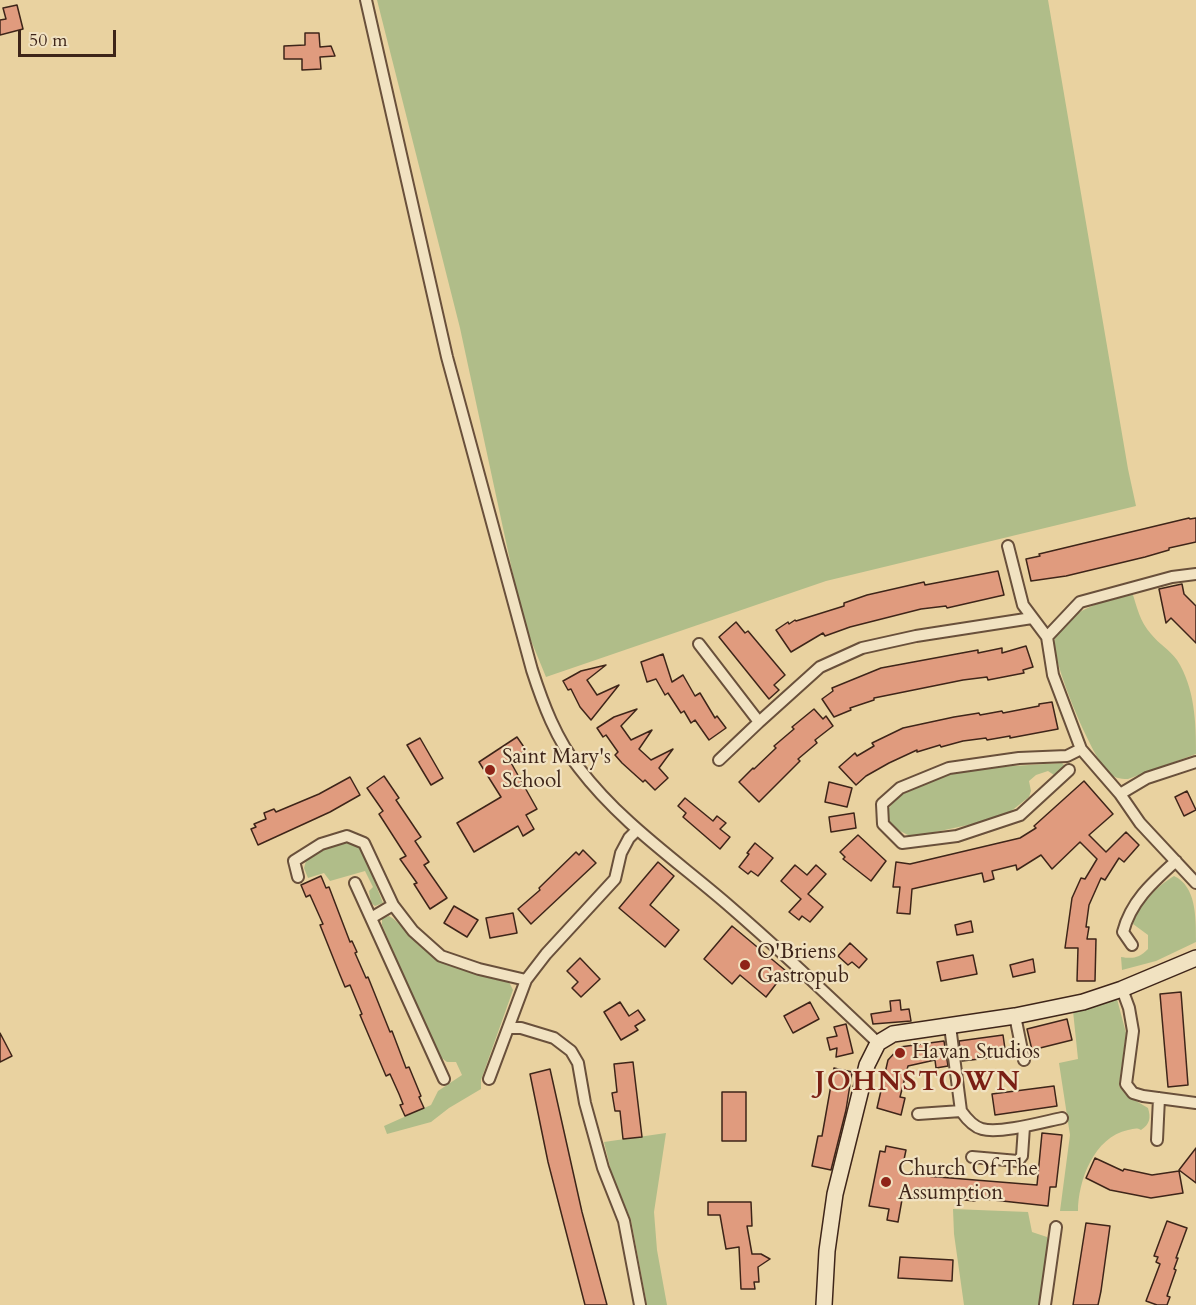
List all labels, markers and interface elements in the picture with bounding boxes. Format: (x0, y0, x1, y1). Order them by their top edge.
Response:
scale bar (21, 18, 118, 56)
text: 50 m (29, 28, 68, 53)
place label: Saint Mary's School (502, 745, 611, 795)
marker: Saint Mary's School (483, 763, 497, 777)
place label: O'Briens Gastropub (757, 940, 849, 990)
marker: O'Briens Gastropub (738, 958, 752, 972)
place label: Havan Studios (912, 1040, 1040, 1066)
marker: Havan Studios (893, 1046, 907, 1060)
district label: JOHNSTOWN (815, 1068, 1021, 1100)
place label: Church Of The Assumption (898, 1157, 1038, 1207)
marker: Church Of The Assumption (879, 1175, 893, 1189)

